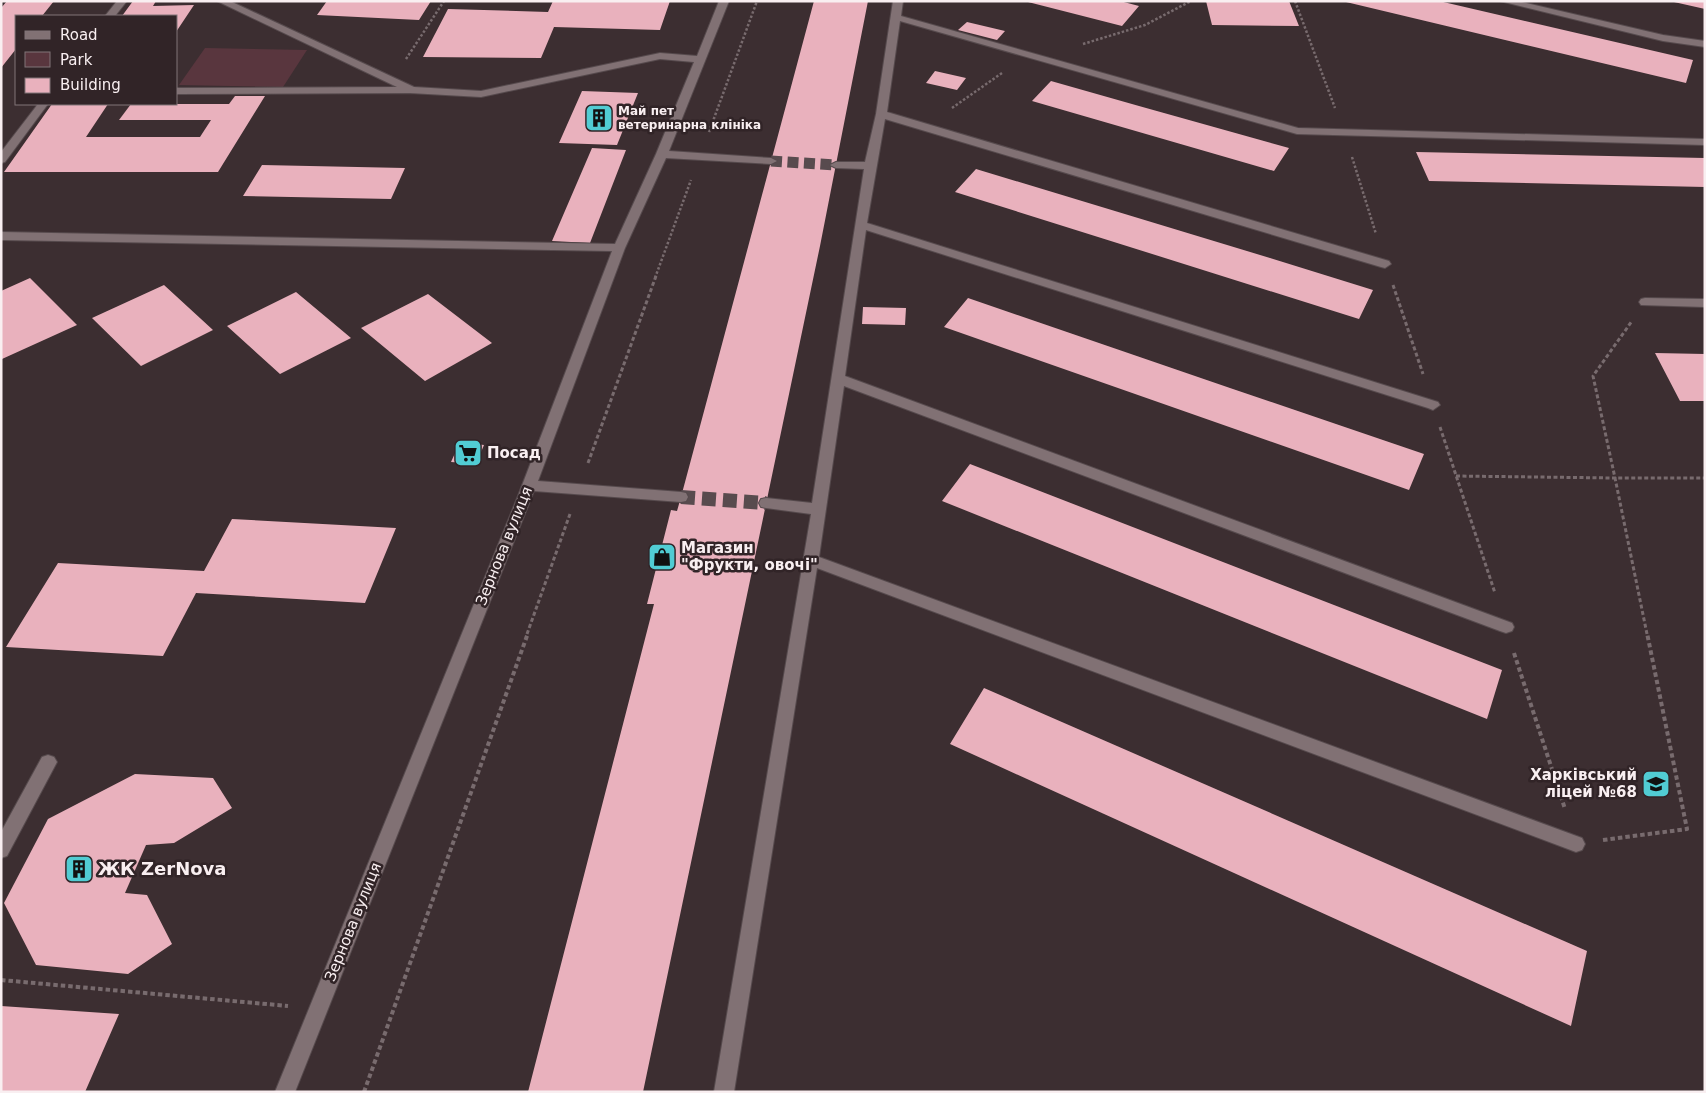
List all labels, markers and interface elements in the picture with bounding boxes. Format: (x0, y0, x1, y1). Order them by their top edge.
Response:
legend (15, 15, 178, 105)
text: Road (60, 26, 98, 44)
text: Park (60, 51, 93, 69)
text: Building (60, 76, 121, 94)
building icon: Май пет ветеринарна клініка (584, 103, 614, 133)
place label: Май пет ветеринарна клініка (618, 104, 761, 132)
supermarket icon: Посад (453, 438, 483, 468)
place label: Посад (487, 444, 541, 462)
street label: Зернова вулиця (472, 484, 536, 608)
place label: Магазин "Фрукти, овочі" (681, 539, 818, 574)
shop icon: Магазин "Фрукти, овочі" (647, 542, 677, 572)
place label: Харківський ліцей №68 (1530, 766, 1637, 801)
school or university icon: Харківський ліцей №68 (1641, 769, 1671, 799)
building icon: ЖК ZerNova (64, 854, 94, 884)
place label: ЖК ZerNova (98, 858, 226, 879)
street label: Зернова вулиця (321, 860, 385, 984)

